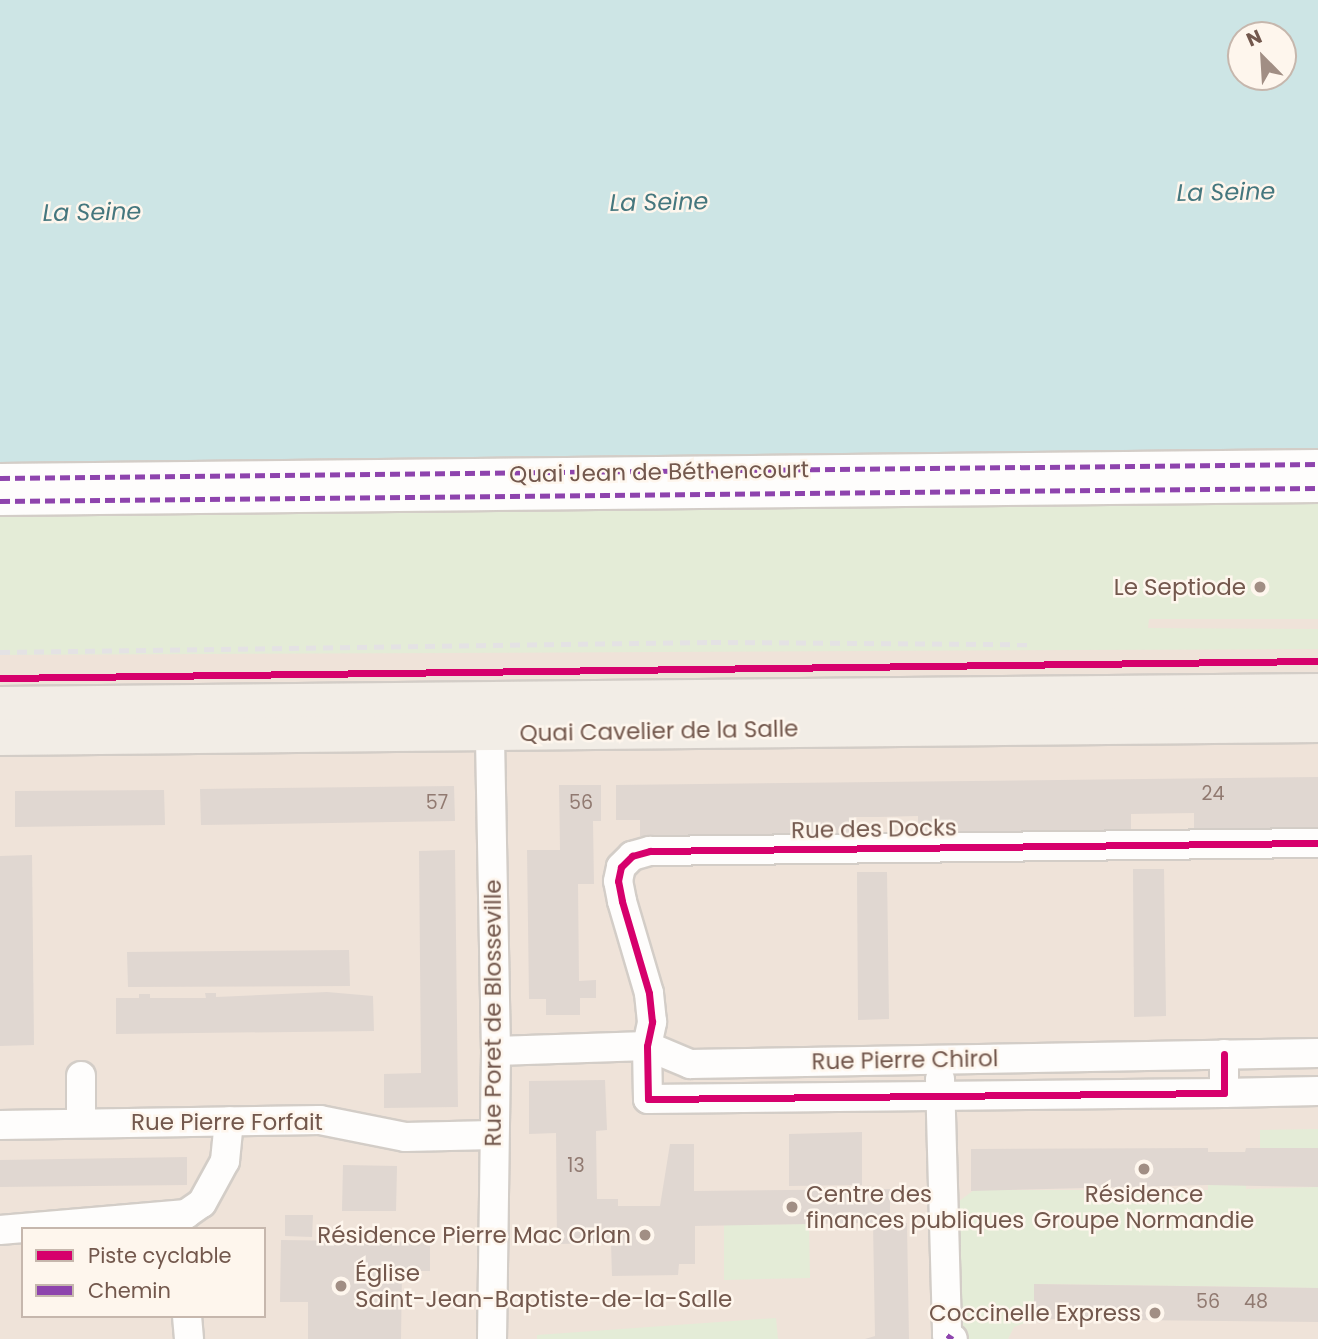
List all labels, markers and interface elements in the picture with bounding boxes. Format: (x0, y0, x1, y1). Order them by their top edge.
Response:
north arrow (1227, 21, 1297, 91)
text: N (1242, 23, 1266, 53)
water label: La Seine (1176, 177, 1276, 207)
water label: La Seine (609, 187, 709, 217)
water label: La Seine (42, 197, 142, 227)
street label: Quai Jean de Béthencourt (509, 456, 809, 488)
place label: Le Septiode (1114, 573, 1246, 601)
marker: Le Septiode (1252, 579, 1268, 595)
street label: Quai Cavelier de la Salle (519, 715, 799, 747)
house number: 24 (1202, 783, 1224, 805)
house number: 57 (426, 792, 448, 814)
house number: 56 (569, 792, 593, 814)
street label: Rue des Docks (791, 814, 957, 844)
street label: Rue Poret de Blosseville (479, 879, 507, 1147)
street label: Rue Pierre Chirol (811, 1045, 999, 1075)
street label: Rue Pierre Forfait (131, 1108, 323, 1136)
house number: 13 (567, 1155, 585, 1177)
marker: Résidence Groupe Normandie (1136, 1161, 1152, 1177)
place label: Centre des finances publiques (806, 1180, 1024, 1234)
place label: Résidence Groupe Normandie (1034, 1180, 1254, 1234)
marker: Centre des finances publiques (784, 1199, 800, 1215)
place label: Résidence Pierre Mac Orlan (317, 1221, 631, 1249)
legend (21, 1227, 266, 1318)
marker: Résidence Pierre Mac Orlan (637, 1227, 653, 1243)
text: Piste cyclable (88, 1241, 232, 1270)
place label: Église Saint-Jean-Baptiste-de-la-Salle (355, 1259, 732, 1313)
text: Chemin (88, 1276, 171, 1305)
marker: Église Saint-Jean-Baptiste-de-la-Salle (333, 1278, 349, 1294)
house number: 56 (1196, 1291, 1220, 1313)
house number: 48 (1244, 1291, 1268, 1313)
place label: Coccinelle Express (929, 1299, 1141, 1327)
marker: Coccinelle Express (1147, 1305, 1163, 1321)

